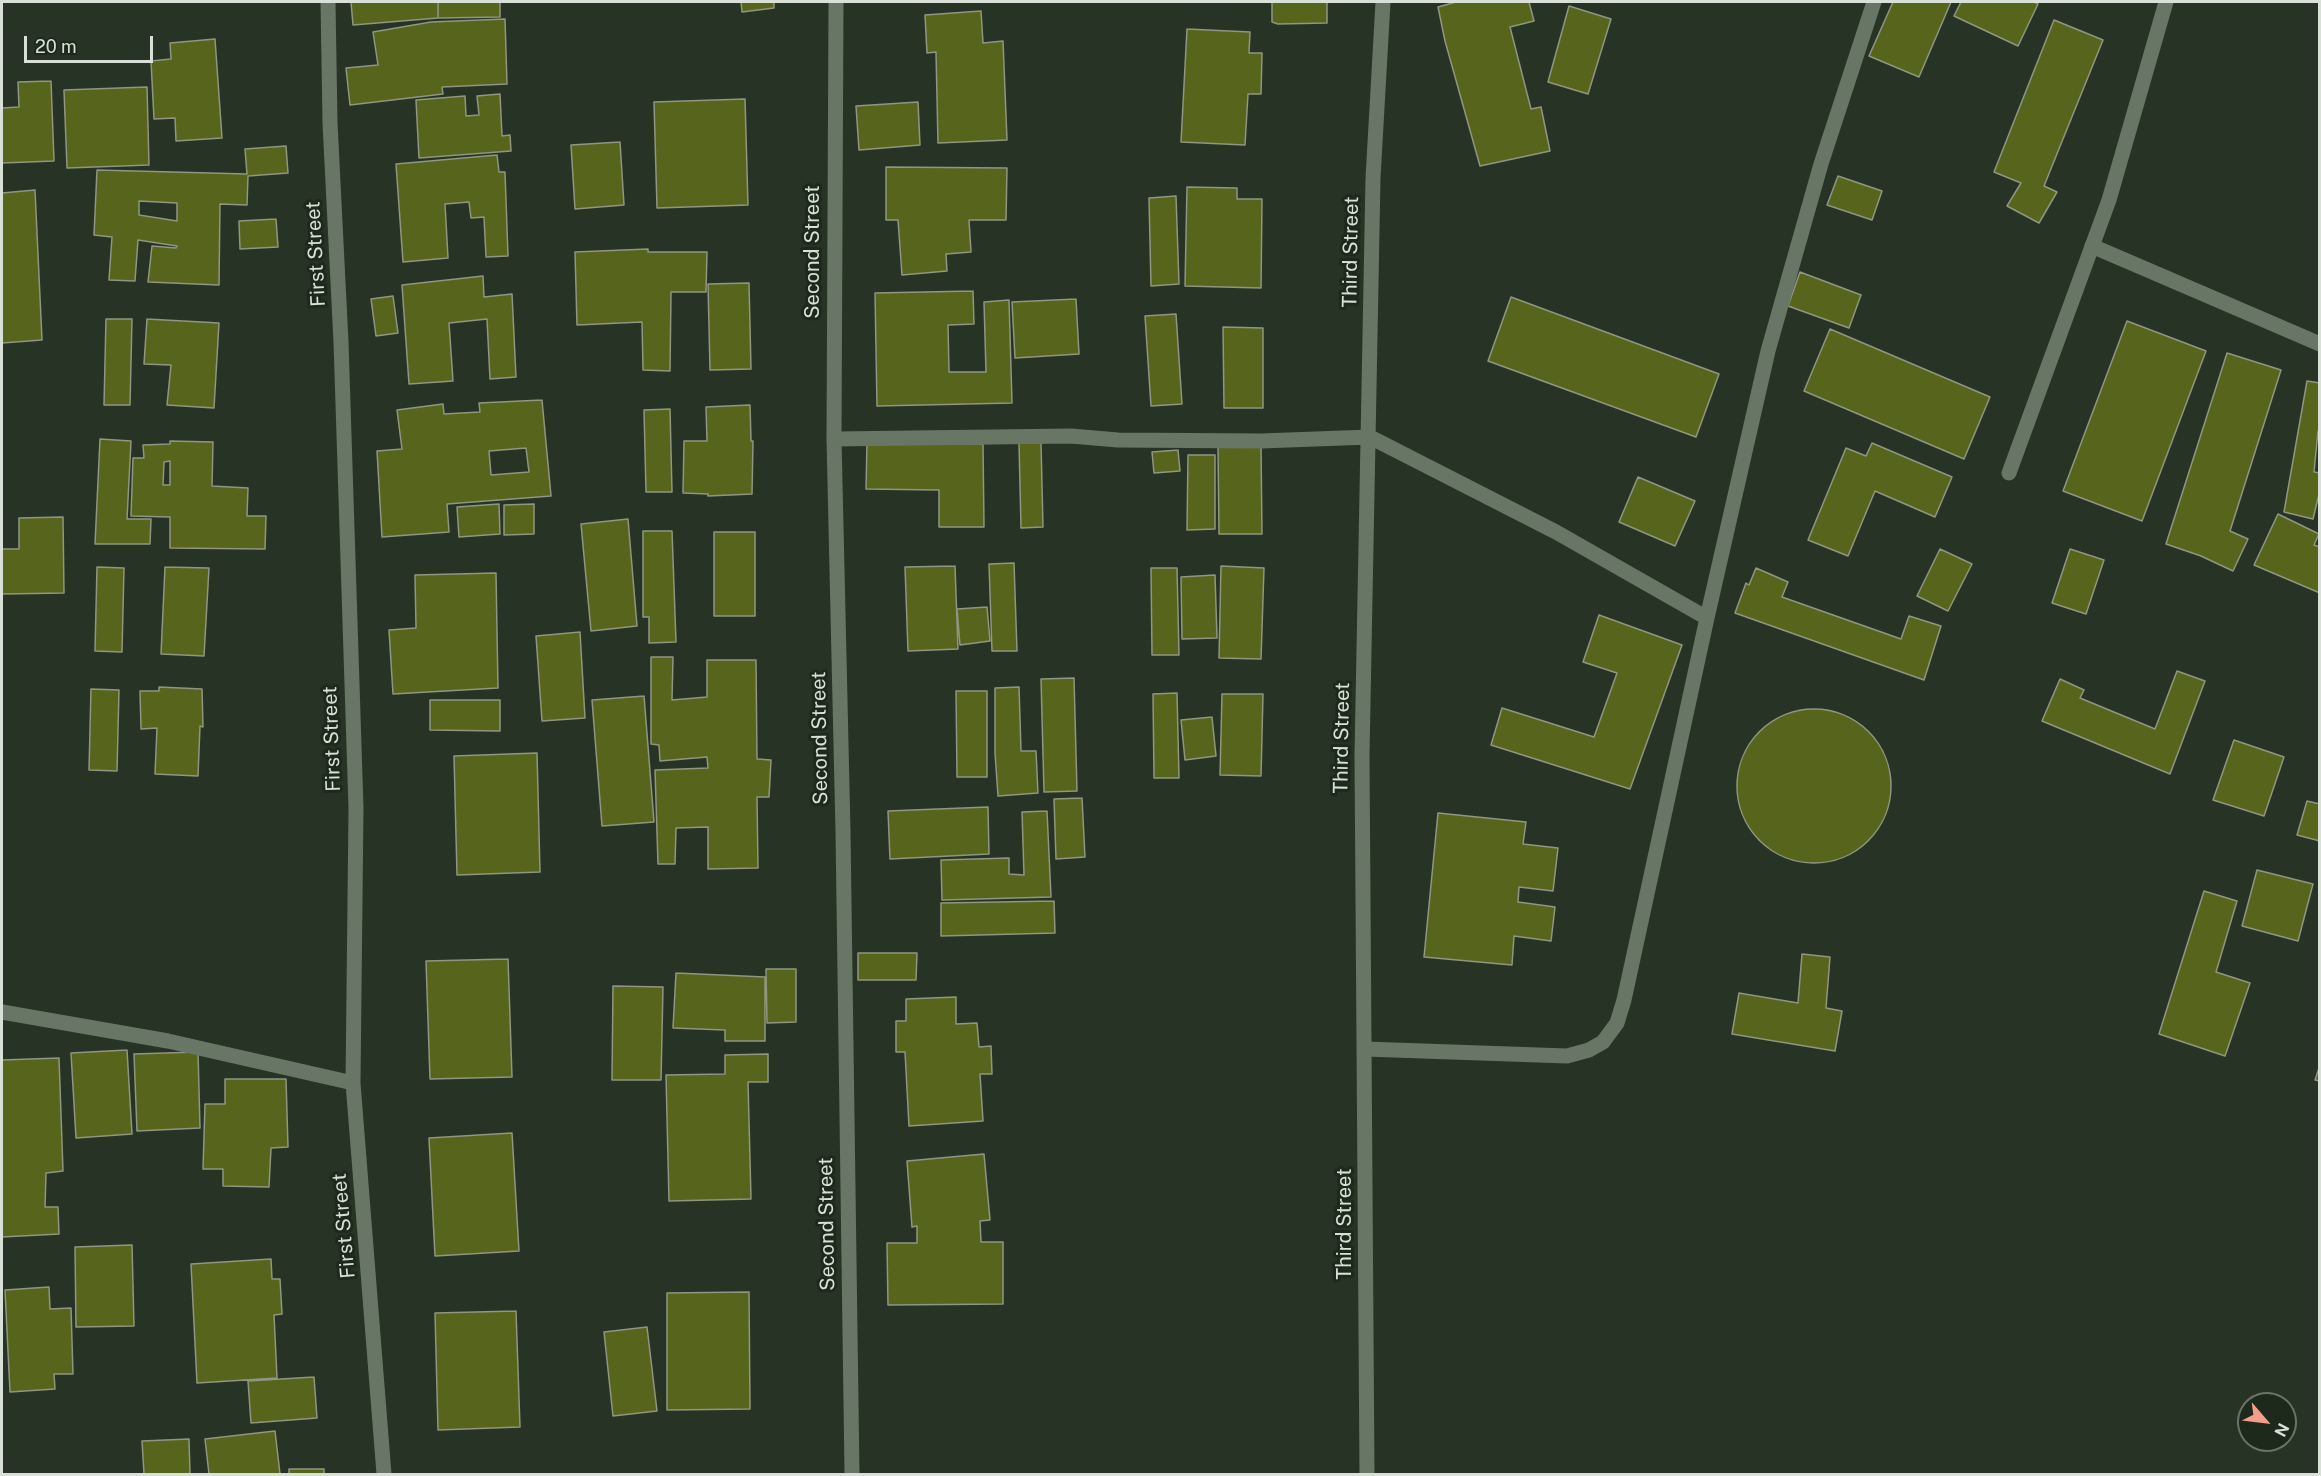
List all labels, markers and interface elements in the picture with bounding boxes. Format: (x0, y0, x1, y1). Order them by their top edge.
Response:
scale bar (27, 24, 156, 62)
text: 20 m (35, 36, 77, 57)
street label: Second Street (801, 185, 825, 319)
street label: Third Street (1338, 196, 1364, 308)
street label: First Street (301, 201, 331, 307)
street label: Second Street (807, 671, 833, 805)
street label: Third Street (1329, 682, 1355, 794)
street label: First Street (318, 686, 346, 792)
street label: Second Street (814, 1157, 840, 1291)
street label: Third Street (1333, 1168, 1357, 1280)
street label: First Street (327, 1172, 361, 1280)
north arrow (2237, 1392, 2297, 1452)
text: N (2270, 1420, 2293, 1440)

